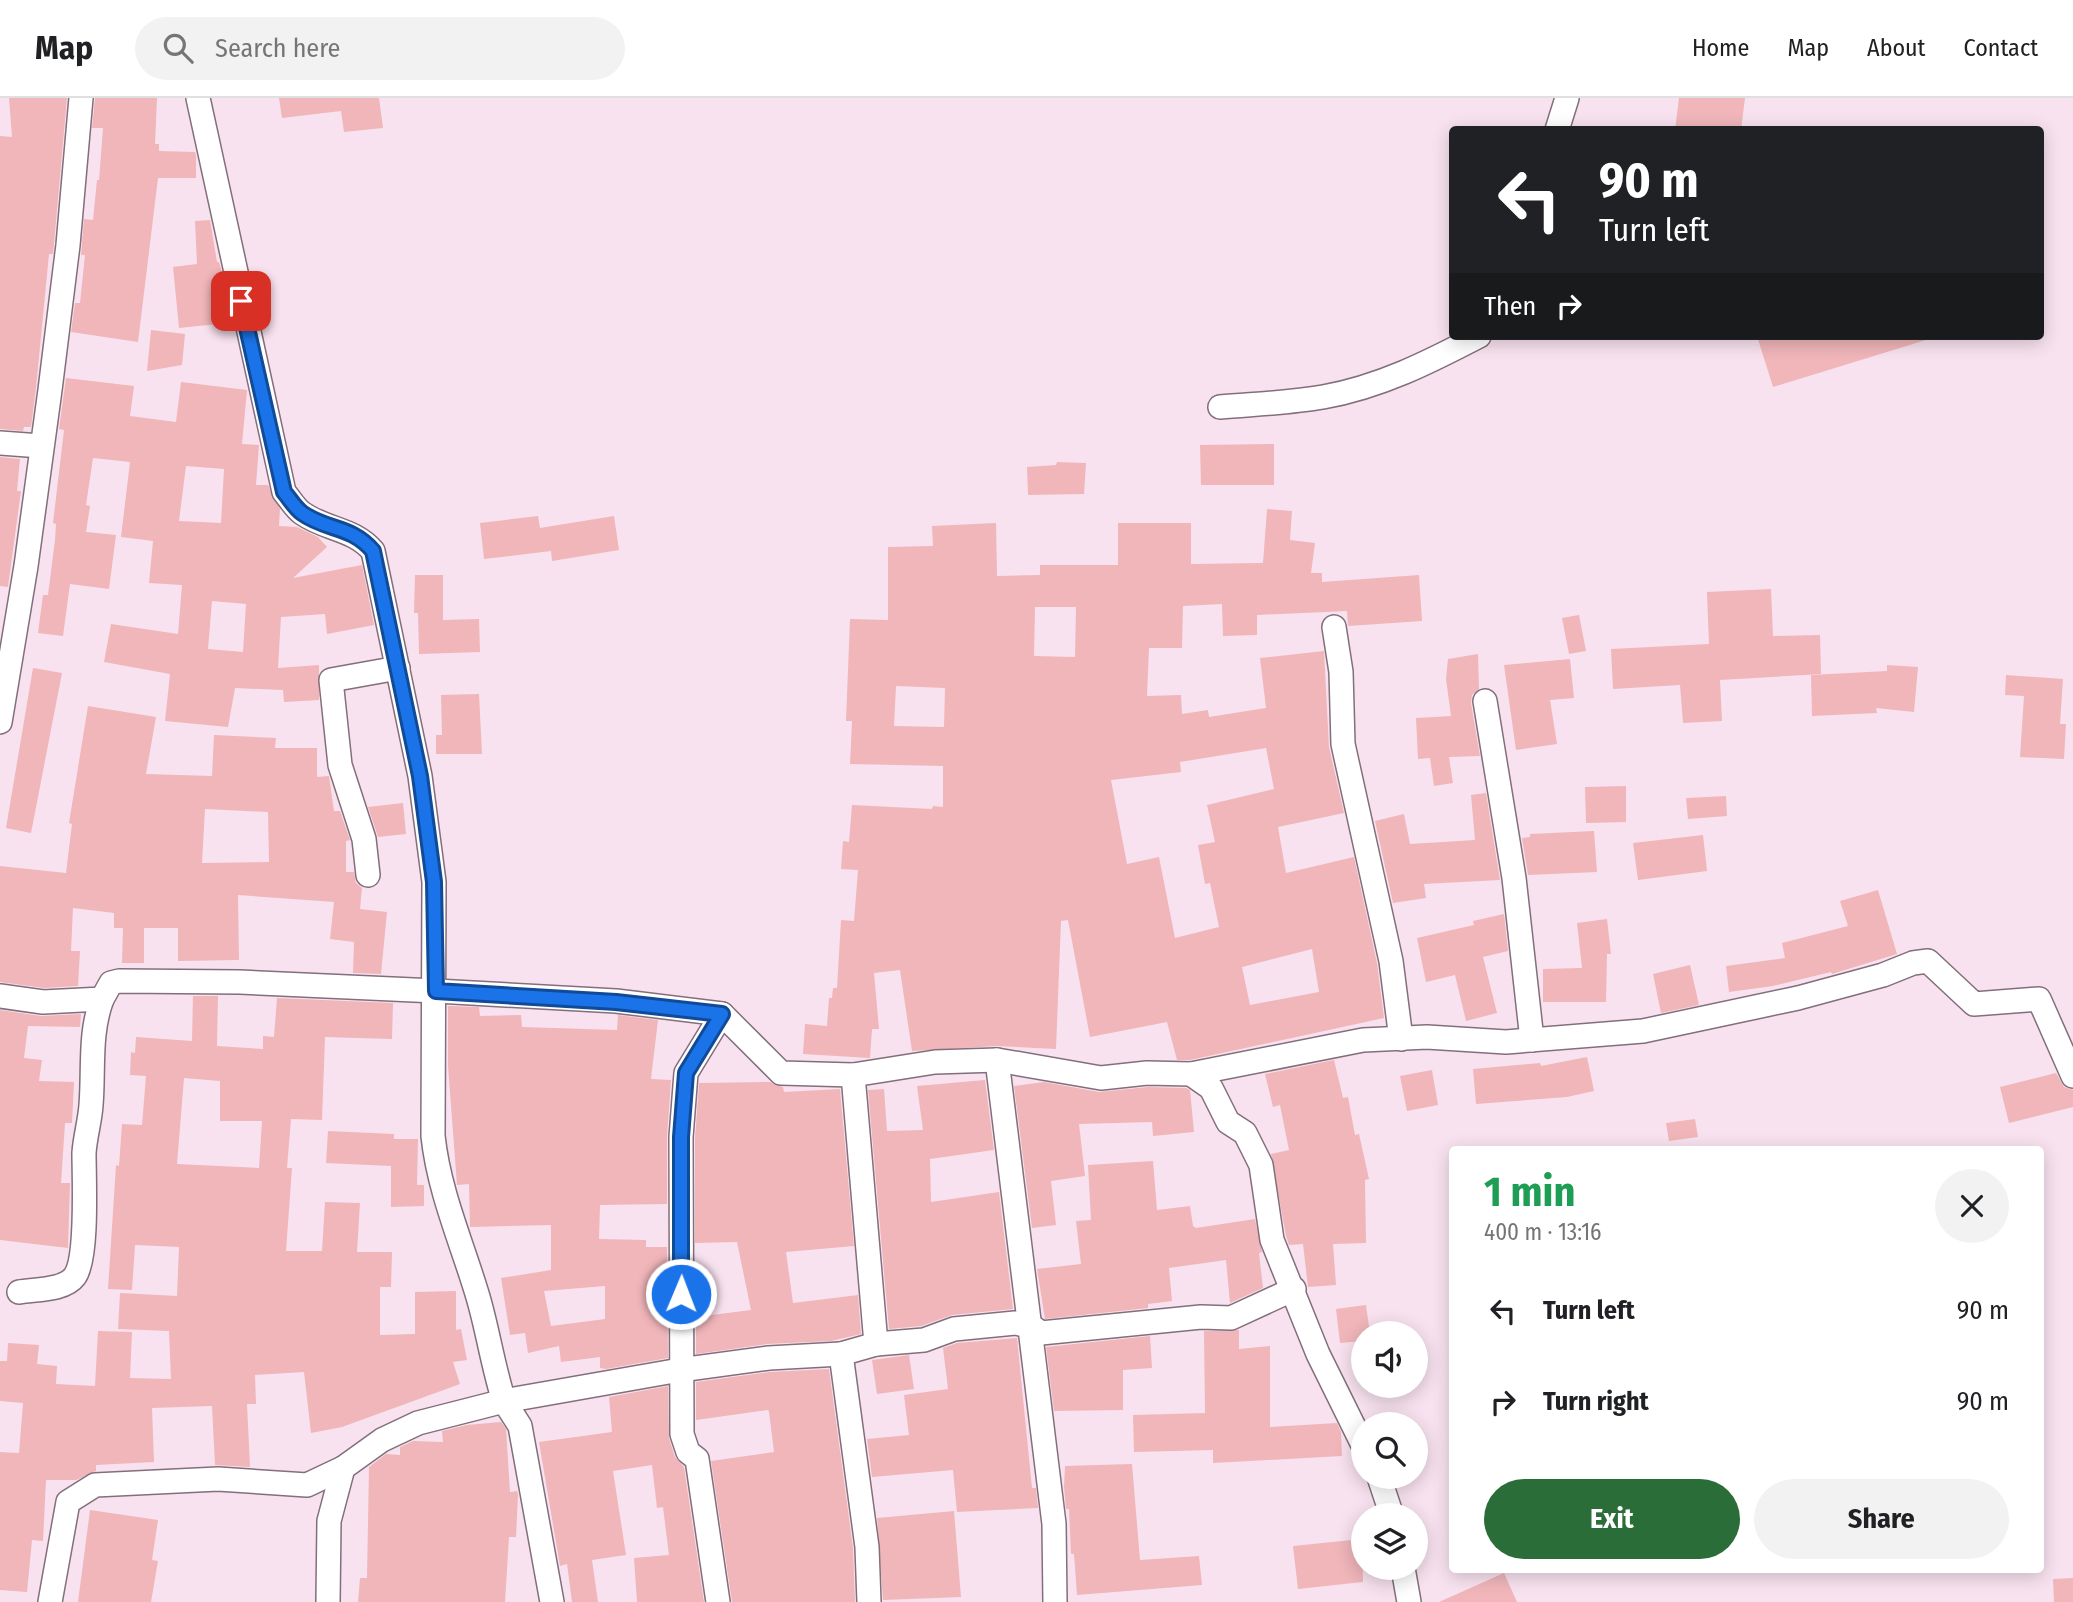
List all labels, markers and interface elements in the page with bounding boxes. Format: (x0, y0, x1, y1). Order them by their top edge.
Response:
search box (135, 17, 625, 80)
text: Map (35, 28, 93, 68)
icon: search (159, 29, 197, 67)
text: Search here (215, 33, 340, 64)
text: Home (1692, 34, 1749, 62)
text: Map (1787, 34, 1829, 62)
text: About (1867, 34, 1925, 62)
text: Contact (1963, 34, 2038, 62)
text: 90 m (1599, 151, 1699, 210)
icon: left (1484, 154, 1575, 245)
text: Turn left (1599, 211, 1709, 249)
pin (211, 271, 271, 331)
icon: arrive (222, 282, 260, 320)
icon: right (1550, 287, 1588, 325)
text: Then (1484, 291, 1536, 322)
text: 1 min (1484, 1167, 1575, 1217)
button: close (1935, 1169, 2009, 1243)
text: 400 m · 13:16 (1484, 1218, 1602, 1246)
position arrow (644, 1257, 718, 1331)
icon: left (1484, 1292, 1522, 1330)
text: Turn left (1543, 1295, 1635, 1326)
text: 90 m (1957, 1295, 2009, 1326)
map controls (1351, 1321, 1428, 1580)
button: sound (1351, 1321, 1428, 1398)
icon: right (1484, 1383, 1522, 1421)
text: Turn right (1543, 1386, 1649, 1417)
text: 90 m (1957, 1386, 2009, 1417)
button: search (1351, 1412, 1428, 1489)
button: Exit (1484, 1479, 1740, 1559)
button: Share (1754, 1479, 2009, 1559)
button: layers (1351, 1503, 1428, 1580)

